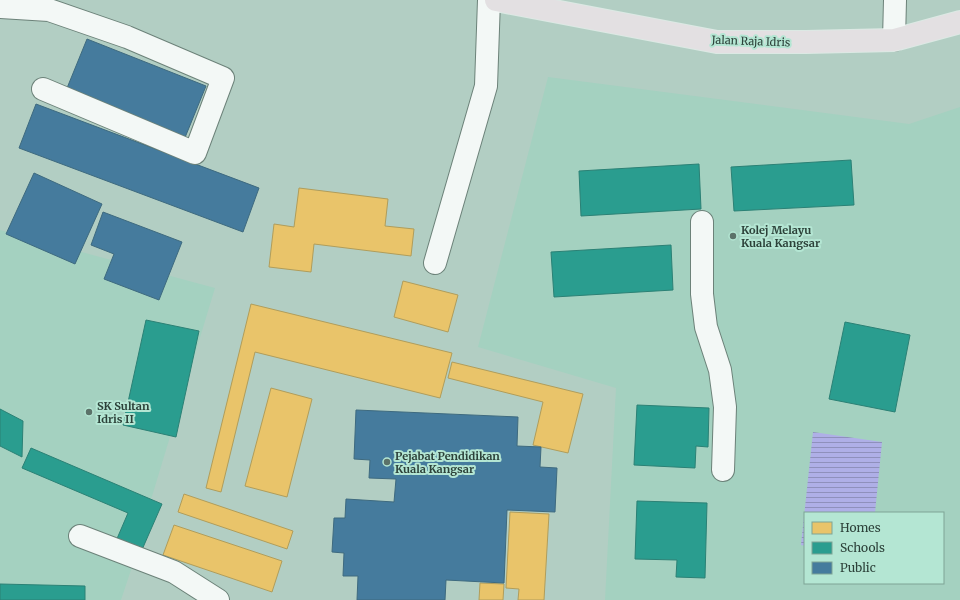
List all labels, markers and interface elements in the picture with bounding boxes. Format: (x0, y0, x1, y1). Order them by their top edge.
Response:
street label: Jalan Raja Idris (710, 33, 791, 49)
place label: Kolej Melayu Kuala Kangsar (741, 223, 820, 250)
marker: Kolej Melayu Kuala Kangsar (728, 231, 738, 241)
place label: SK Sultan Idris II (97, 399, 150, 426)
marker: SK Sultan Idris II (84, 407, 94, 417)
place label: Pejabat Pendidikan Kuala Kangsar (395, 449, 500, 476)
marker: Pejabat Pendidikan Kuala Kangsar (382, 457, 392, 467)
legend (804, 512, 944, 584)
text: Homes (840, 520, 881, 535)
text: Schools (840, 540, 885, 555)
text: Public (840, 560, 876, 575)

